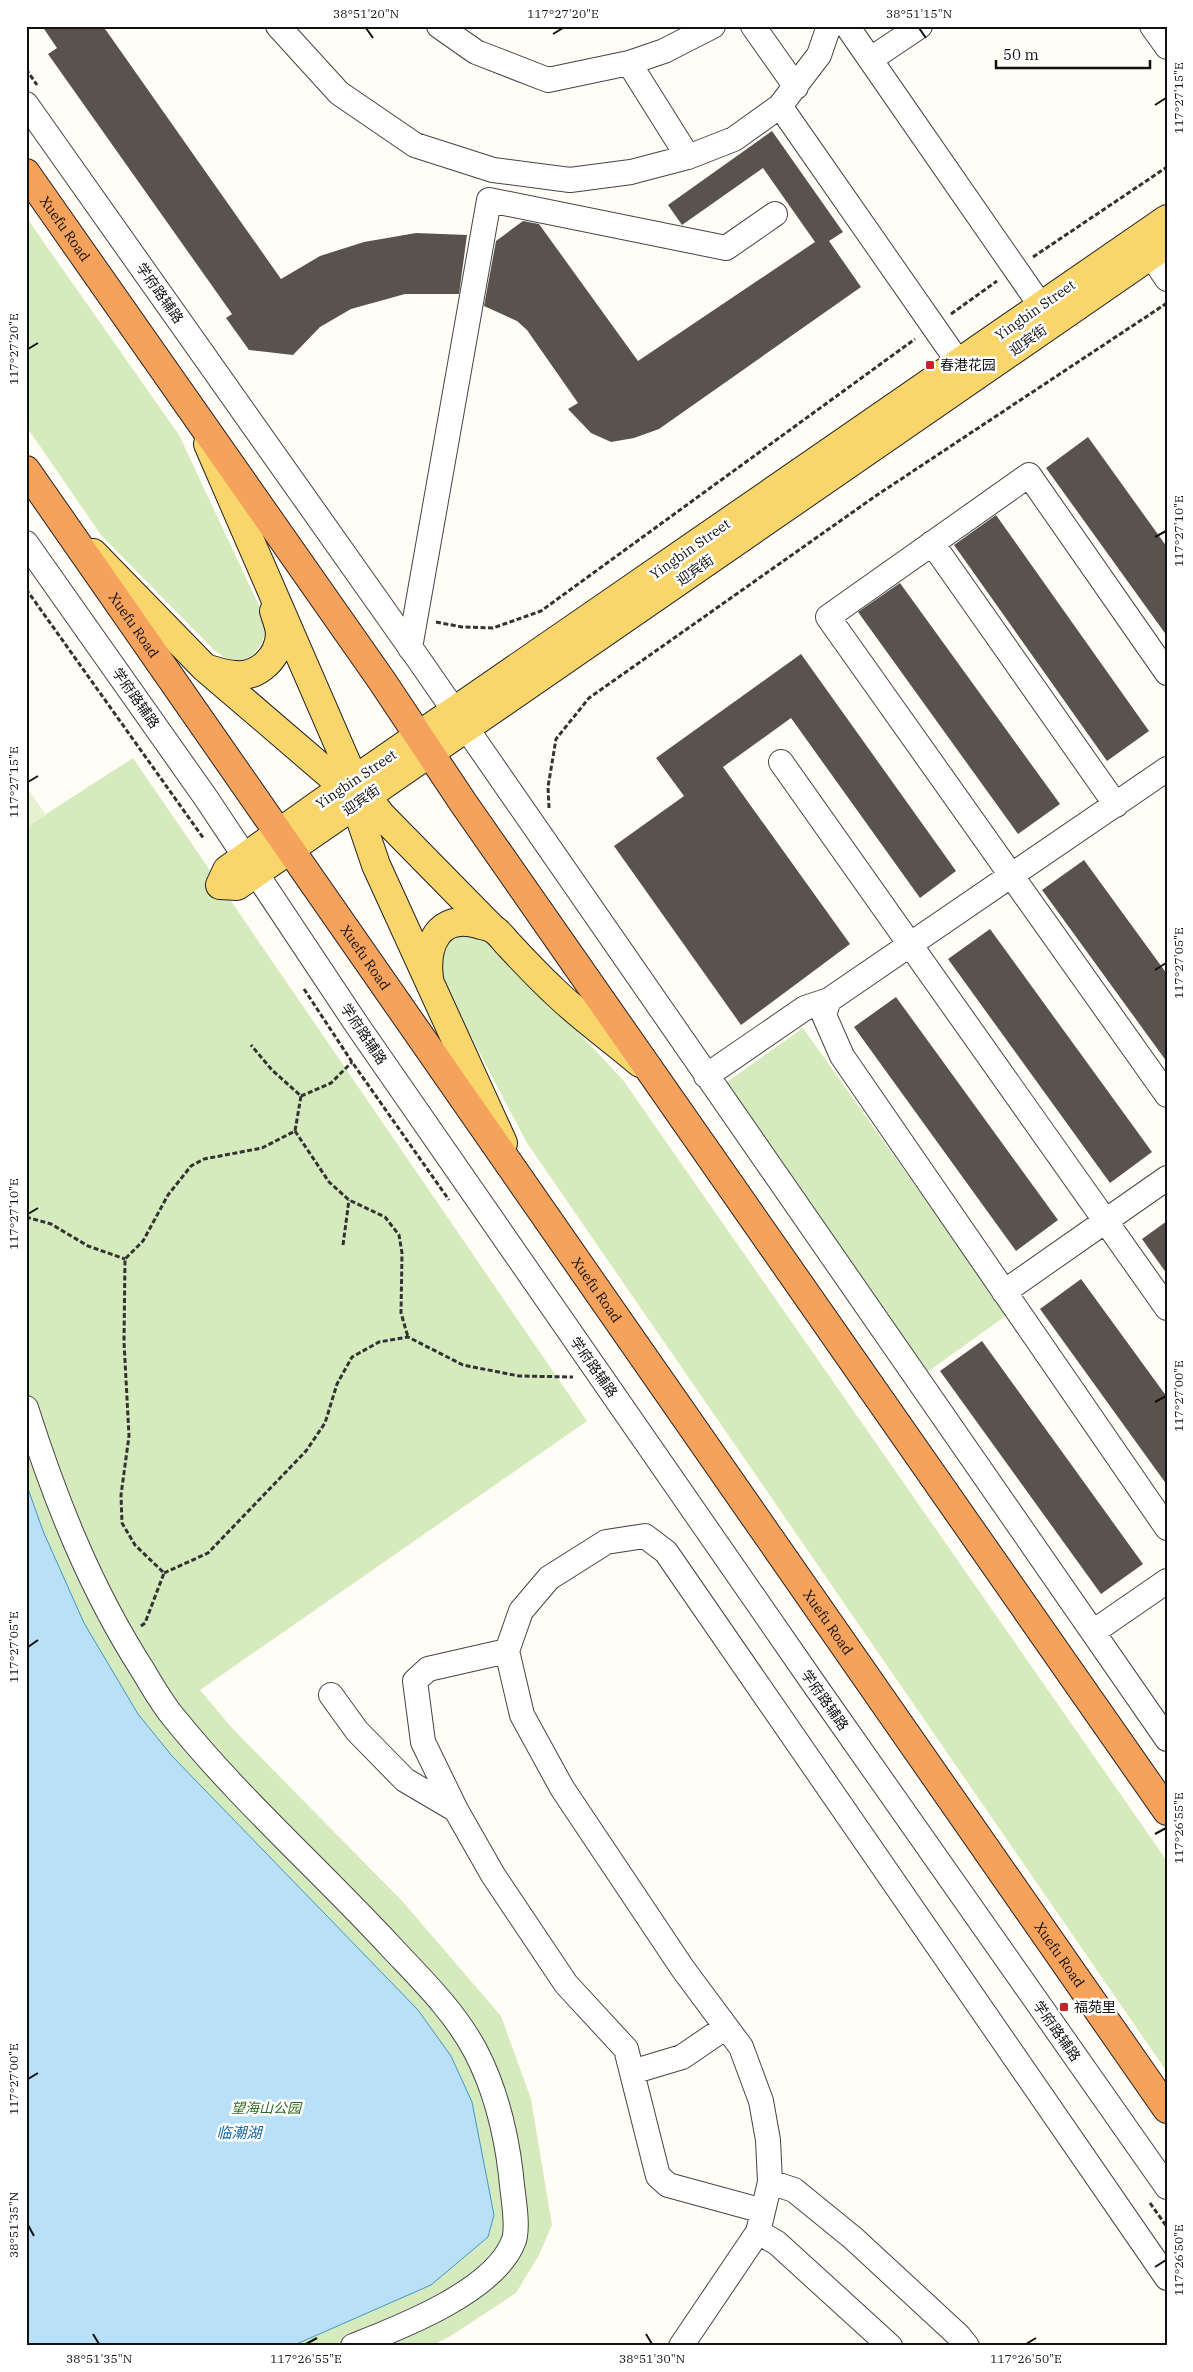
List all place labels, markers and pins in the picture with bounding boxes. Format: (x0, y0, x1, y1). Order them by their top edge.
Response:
place label: 春港花园 (940, 356, 996, 374)
marker: 春港花园 (924, 359, 936, 371)
place label: 福苑里 (1074, 1998, 1116, 2016)
marker: 福苑里 (1058, 2001, 1070, 2013)

